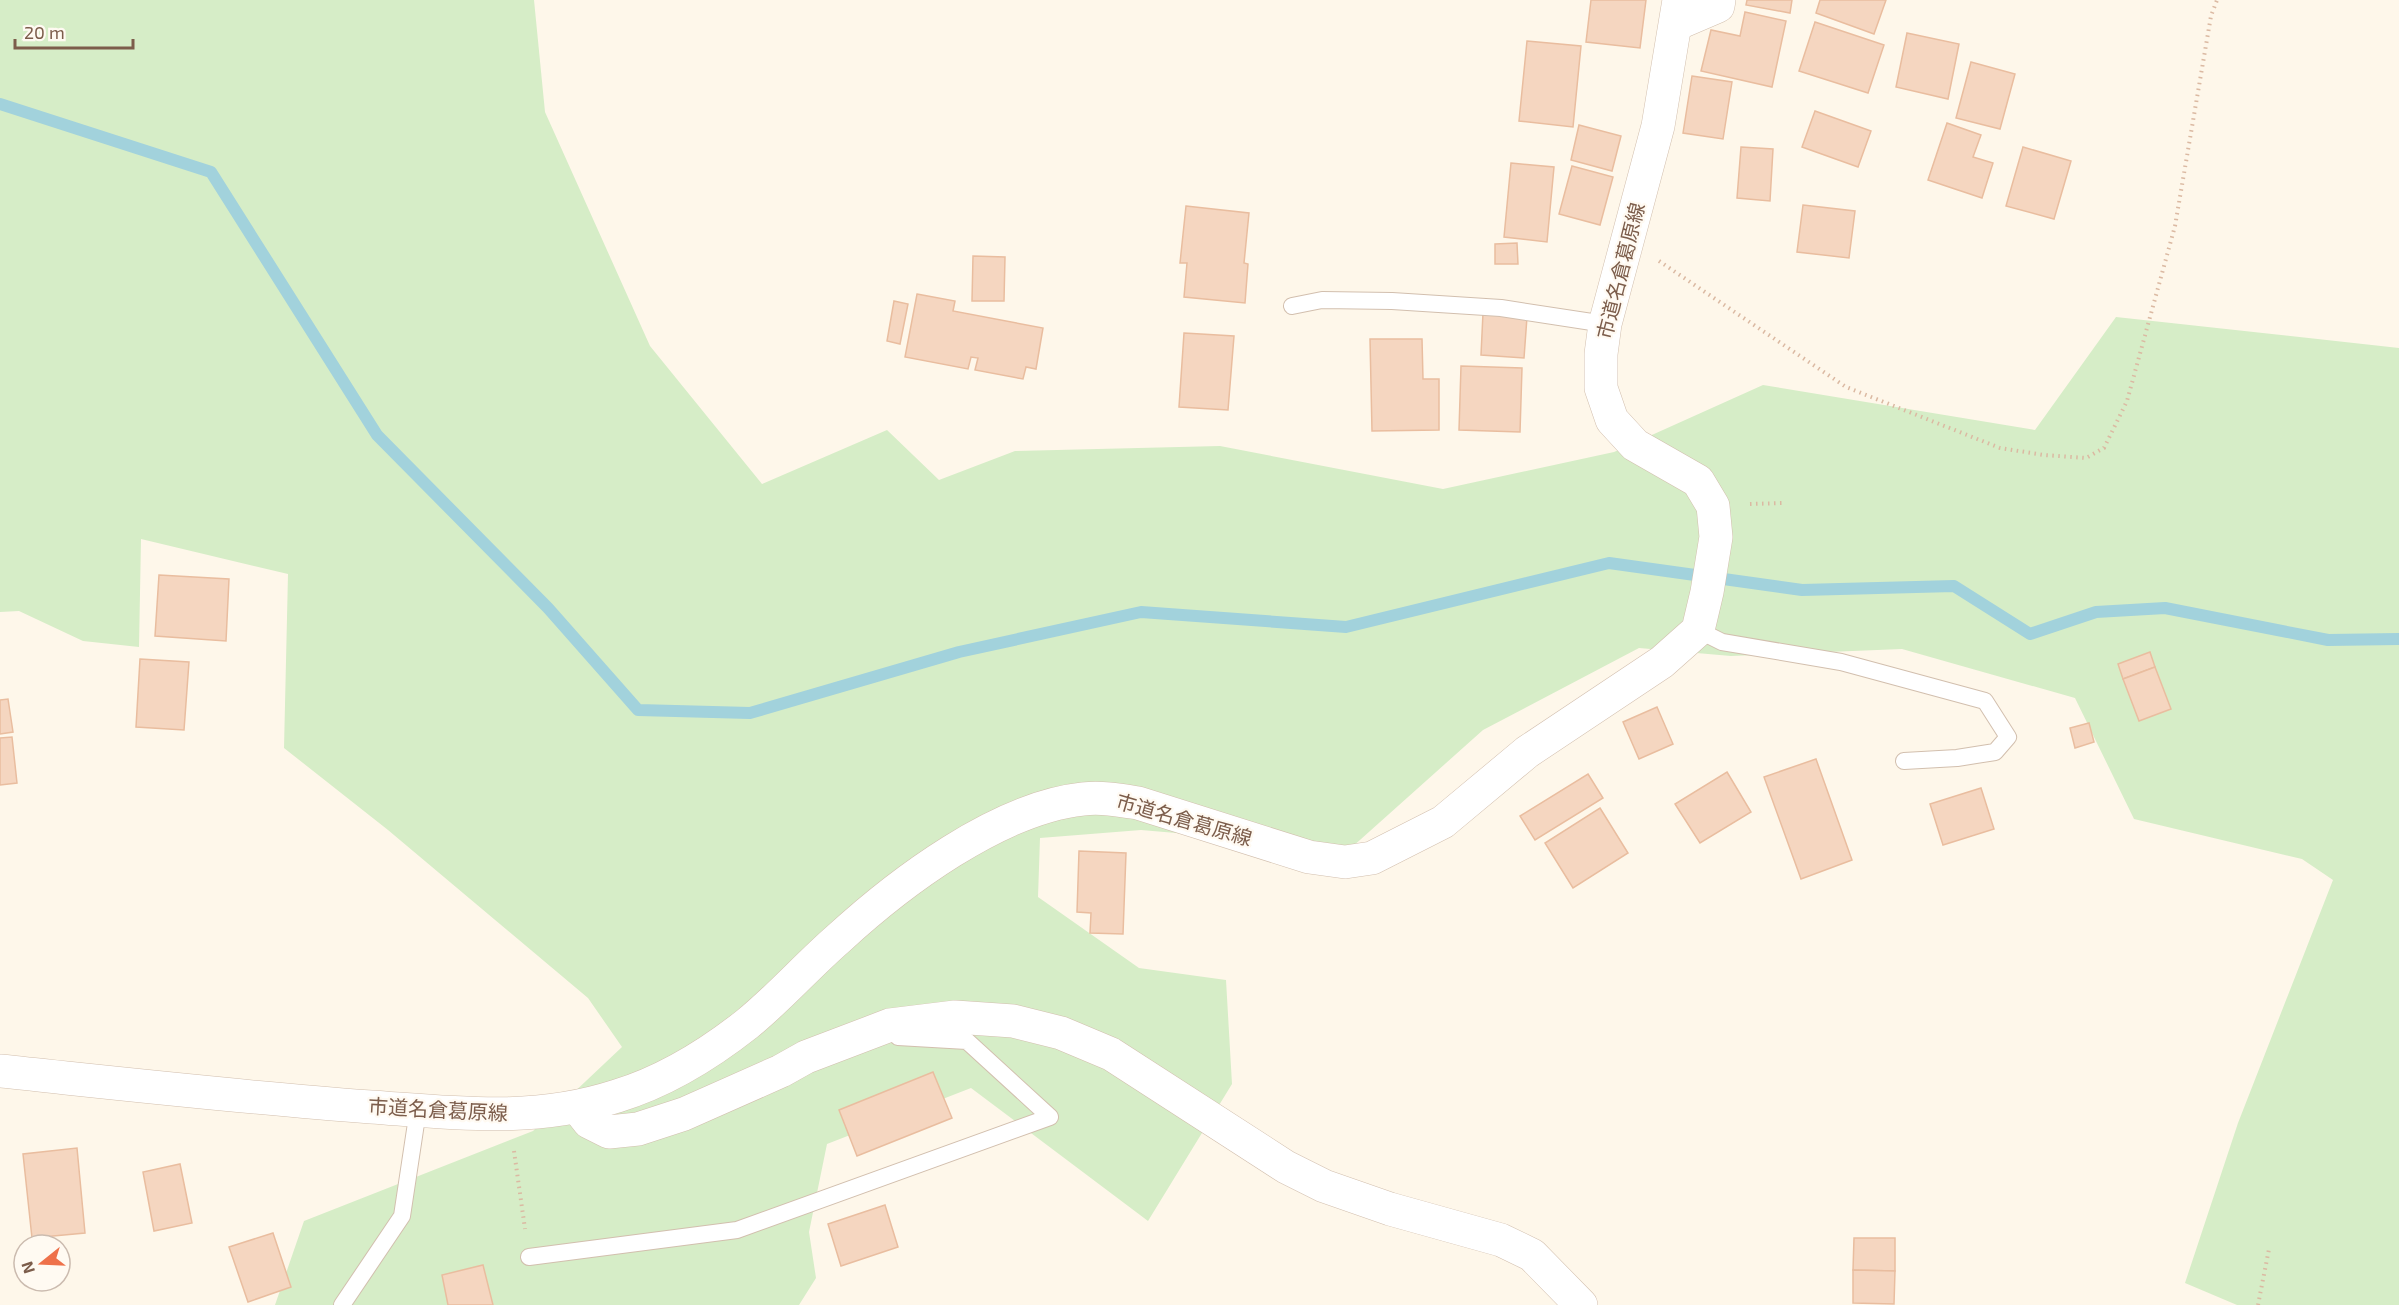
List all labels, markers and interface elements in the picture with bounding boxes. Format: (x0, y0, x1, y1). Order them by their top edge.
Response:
scale bar (15, 12, 134, 50)
text: 20 m (24, 21, 65, 43)
street label: 市道名倉葛原線 (1591, 200, 1649, 342)
street label: 市道名倉葛原線 (1114, 788, 1255, 850)
street label: 市道名倉葛原線 (368, 1093, 509, 1125)
north arrow (12, 1233, 72, 1293)
text: N (16, 1259, 38, 1276)

